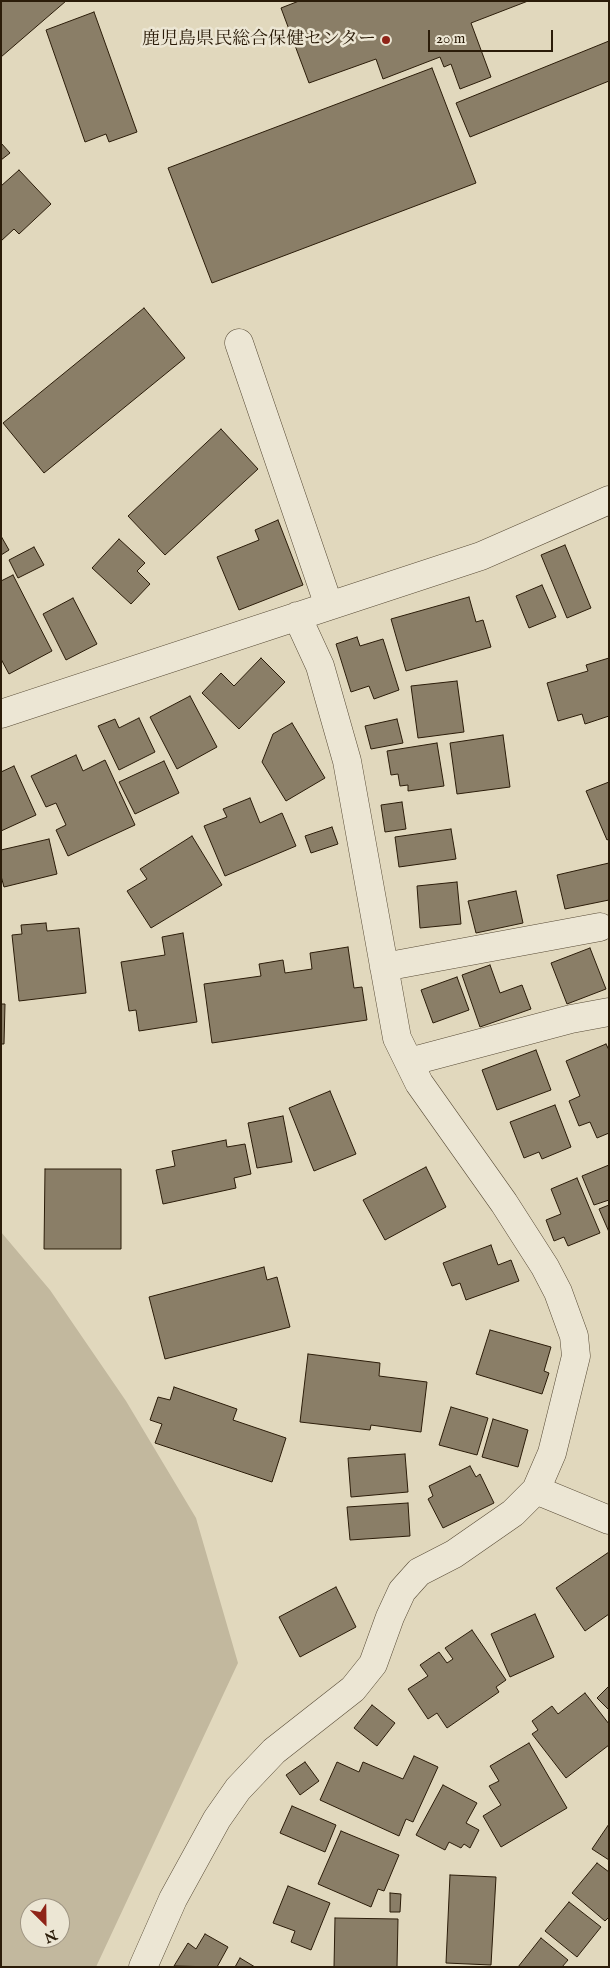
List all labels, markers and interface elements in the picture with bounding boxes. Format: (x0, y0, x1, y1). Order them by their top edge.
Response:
scale bar (430, 20, 555, 52)
place label: 鹿児島県民総合保健センター (142, 29, 376, 51)
text: 20 m (436, 29, 465, 48)
marker: 鹿児島県民総合保健センター (380, 34, 392, 46)
north arrow (20, 1898, 70, 1948)
text: N (41, 1925, 60, 1947)

